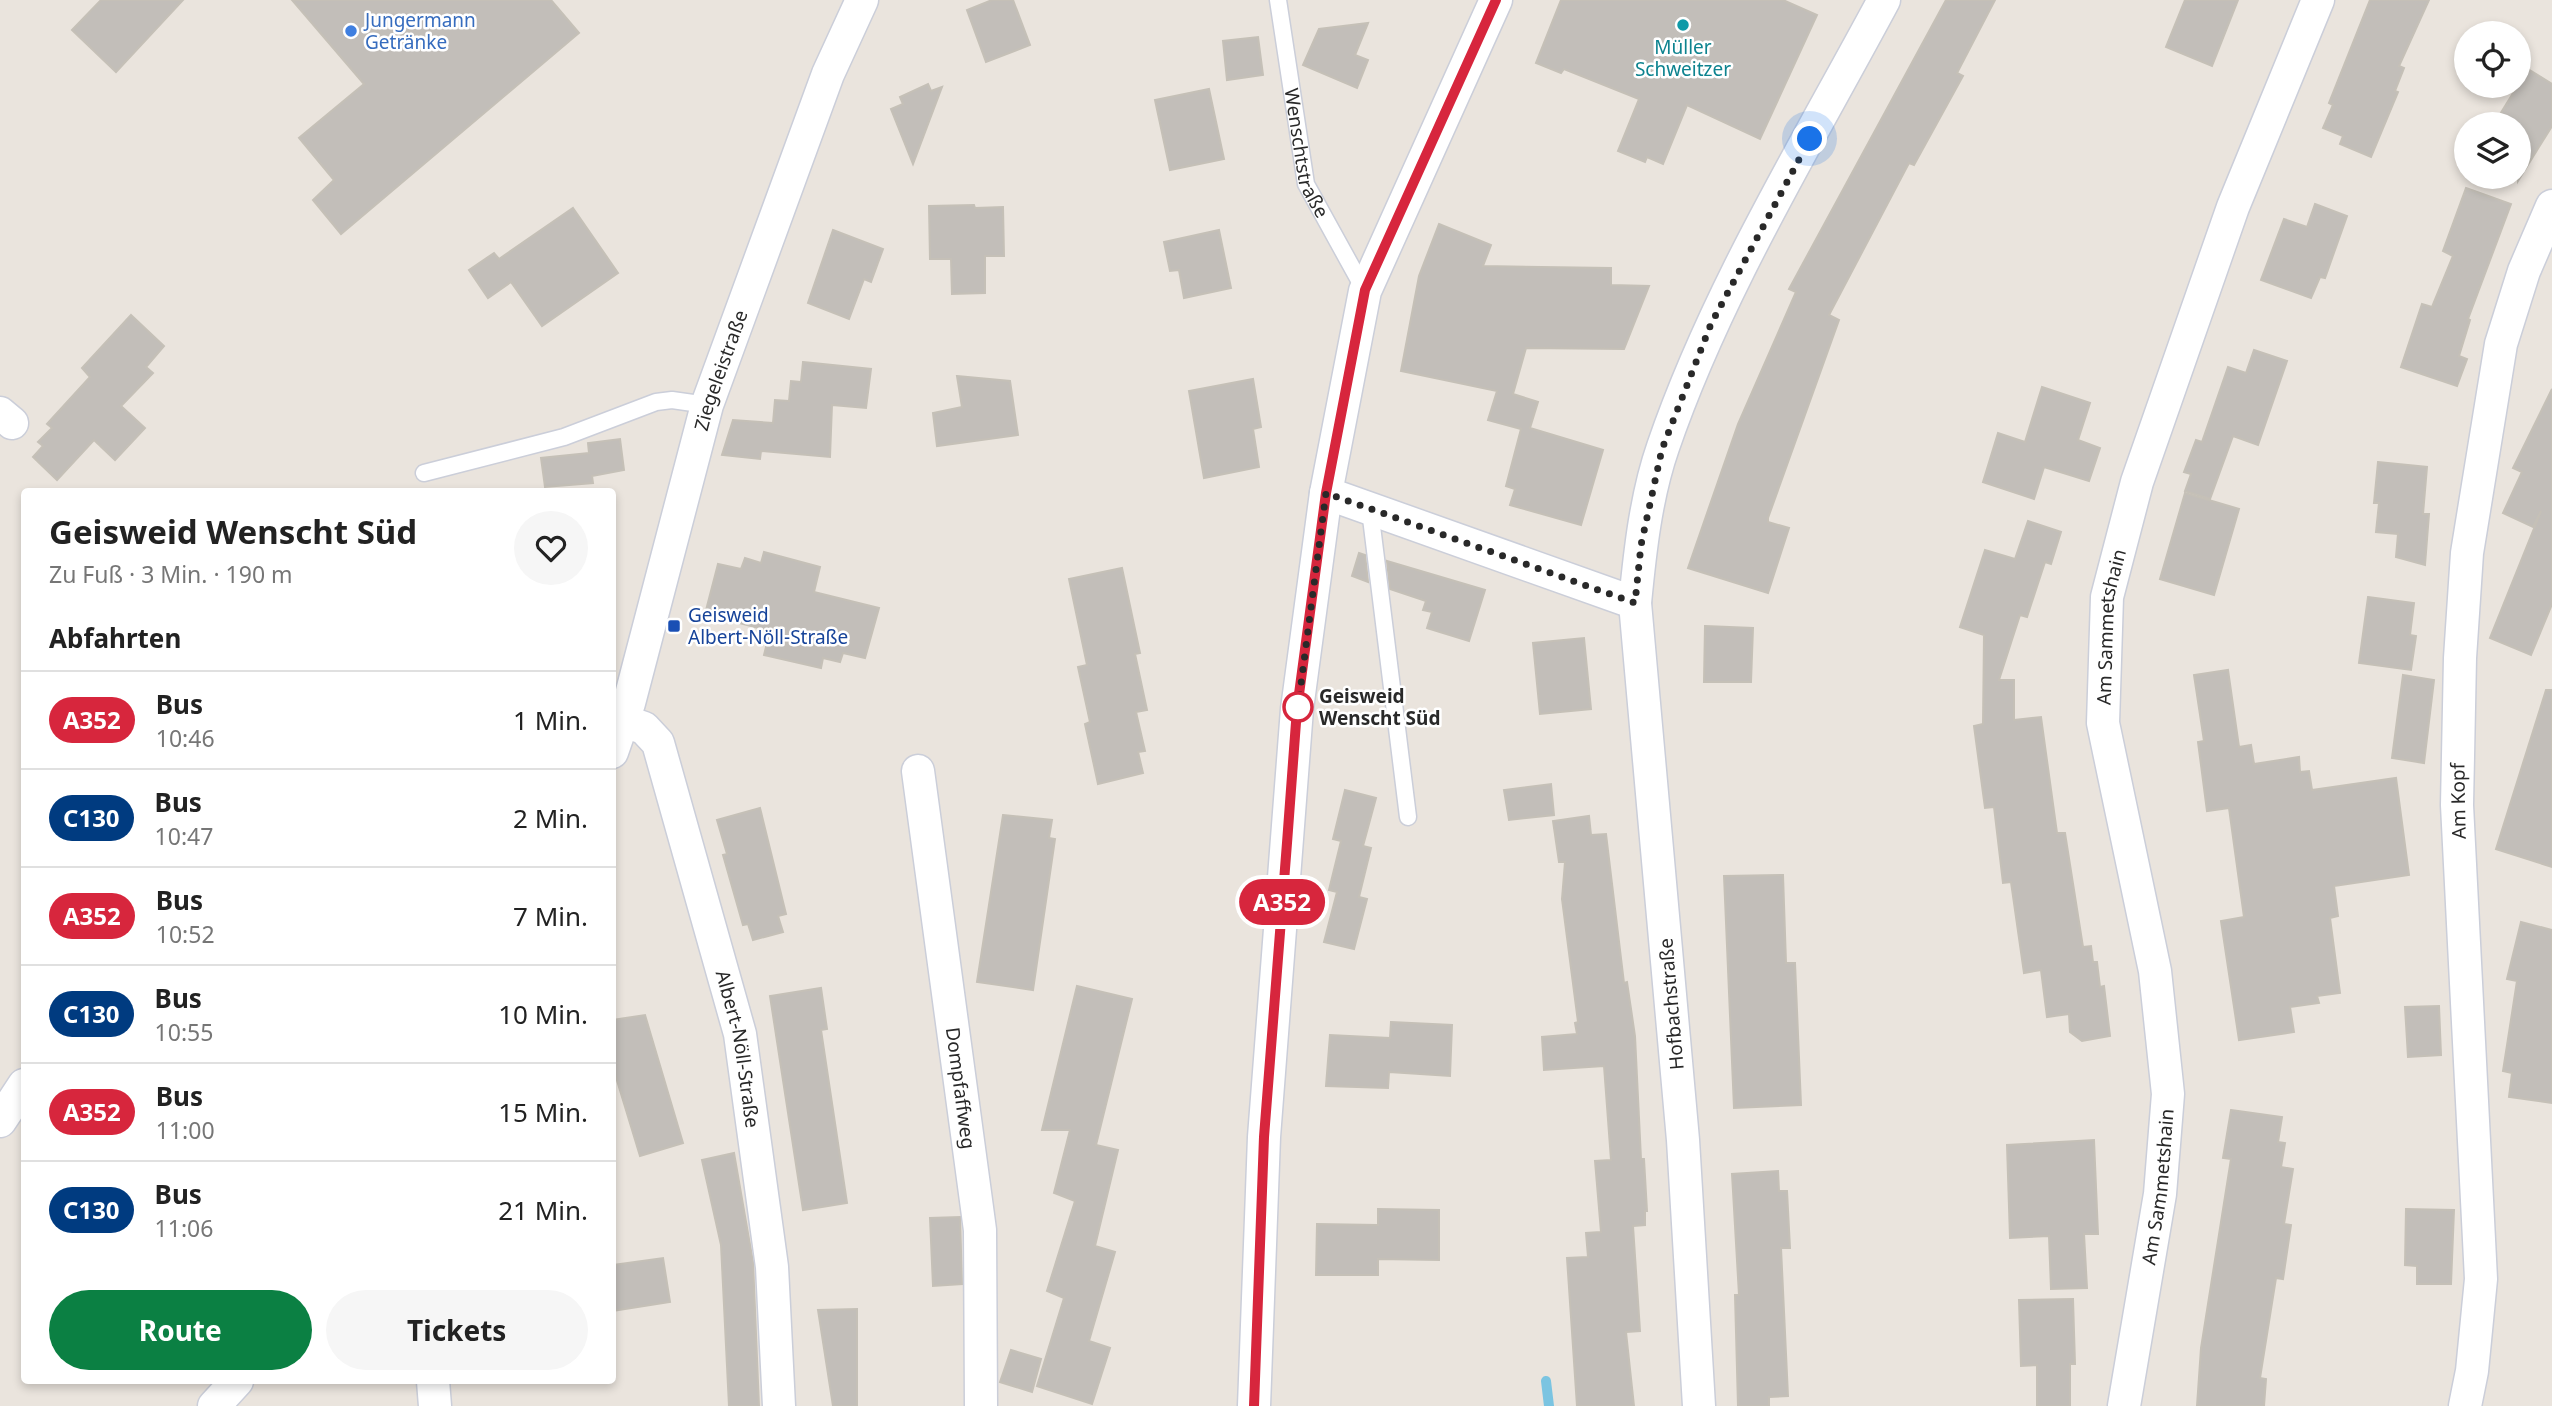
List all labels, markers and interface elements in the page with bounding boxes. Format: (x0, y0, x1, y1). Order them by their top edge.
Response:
place label: Jungermann Getränke (363, 7, 476, 55)
marker: Müller Schweitzer (1675, 17, 1691, 33)
map controls (2454, 21, 2531, 189)
button: locate (2454, 21, 2531, 98)
marker: Jungermann Getränke (343, 23, 359, 39)
place label: Müller Schweitzer (1635, 34, 1731, 82)
street label: Wenschtstraße (1279, 86, 1335, 222)
button: layers (2454, 112, 2531, 189)
your location (1792, 121, 1827, 156)
street label: Ziegeleistraße (688, 306, 754, 433)
text: Geisweid Wenscht Süd (49, 509, 417, 554)
button: heart (514, 511, 588, 585)
street label: Am Sammetshain (2091, 546, 2132, 705)
text: Zu Fuß · 3 Min. · 190 m (49, 558, 293, 590)
place label: Geisweid Albert-Nöll-Straße (688, 602, 848, 650)
marker: Geisweid Albert-Nöll-Straße (666, 618, 682, 634)
text: Abfahrten (49, 620, 181, 656)
place label: Geisweid Wenscht Süd (1319, 683, 1440, 731)
text: Bus (156, 686, 203, 722)
marker: Geisweid Wenscht Süd (1283, 692, 1313, 722)
text: 1 Min. (513, 702, 588, 738)
text: A352 (63, 703, 121, 736)
text: 10:46 (156, 722, 215, 754)
street label: Am Kopf (2444, 761, 2472, 839)
text: Bus (155, 784, 202, 820)
text: 2 Min. (513, 800, 588, 836)
text: C130 (63, 801, 120, 834)
text: 10:47 (155, 820, 213, 852)
line badge: A352 (1233, 879, 1331, 925)
text: Bus (156, 882, 203, 918)
text: A352 (1253, 885, 1311, 918)
text: 7 Min. (513, 898, 588, 934)
text: A352 (63, 899, 121, 932)
text: 10:52 (156, 918, 215, 950)
street label: Hofbachstraße (1652, 937, 1690, 1071)
street label: Albert-Nöll-Straße (710, 967, 766, 1129)
text: Bus (155, 980, 202, 1016)
text: 10 Min. (498, 996, 588, 1032)
text: C130 (63, 997, 120, 1030)
text: 10:55 (155, 1016, 213, 1048)
street label: Dompfaffweg (940, 1026, 982, 1151)
text: Bus (156, 1078, 203, 1114)
text: 15 Min. (498, 1094, 588, 1130)
text: A352 (63, 1095, 121, 1128)
street label: Am Sammetshain (2135, 1108, 2180, 1267)
text: 11:00 (156, 1114, 215, 1146)
text: Bus (155, 1176, 202, 1212)
text: 21 Min. (498, 1192, 588, 1228)
text: C130 (63, 1193, 120, 1226)
text: 11:06 (155, 1212, 213, 1244)
button: Route (49, 1290, 312, 1370)
button: Tickets (326, 1290, 588, 1370)

